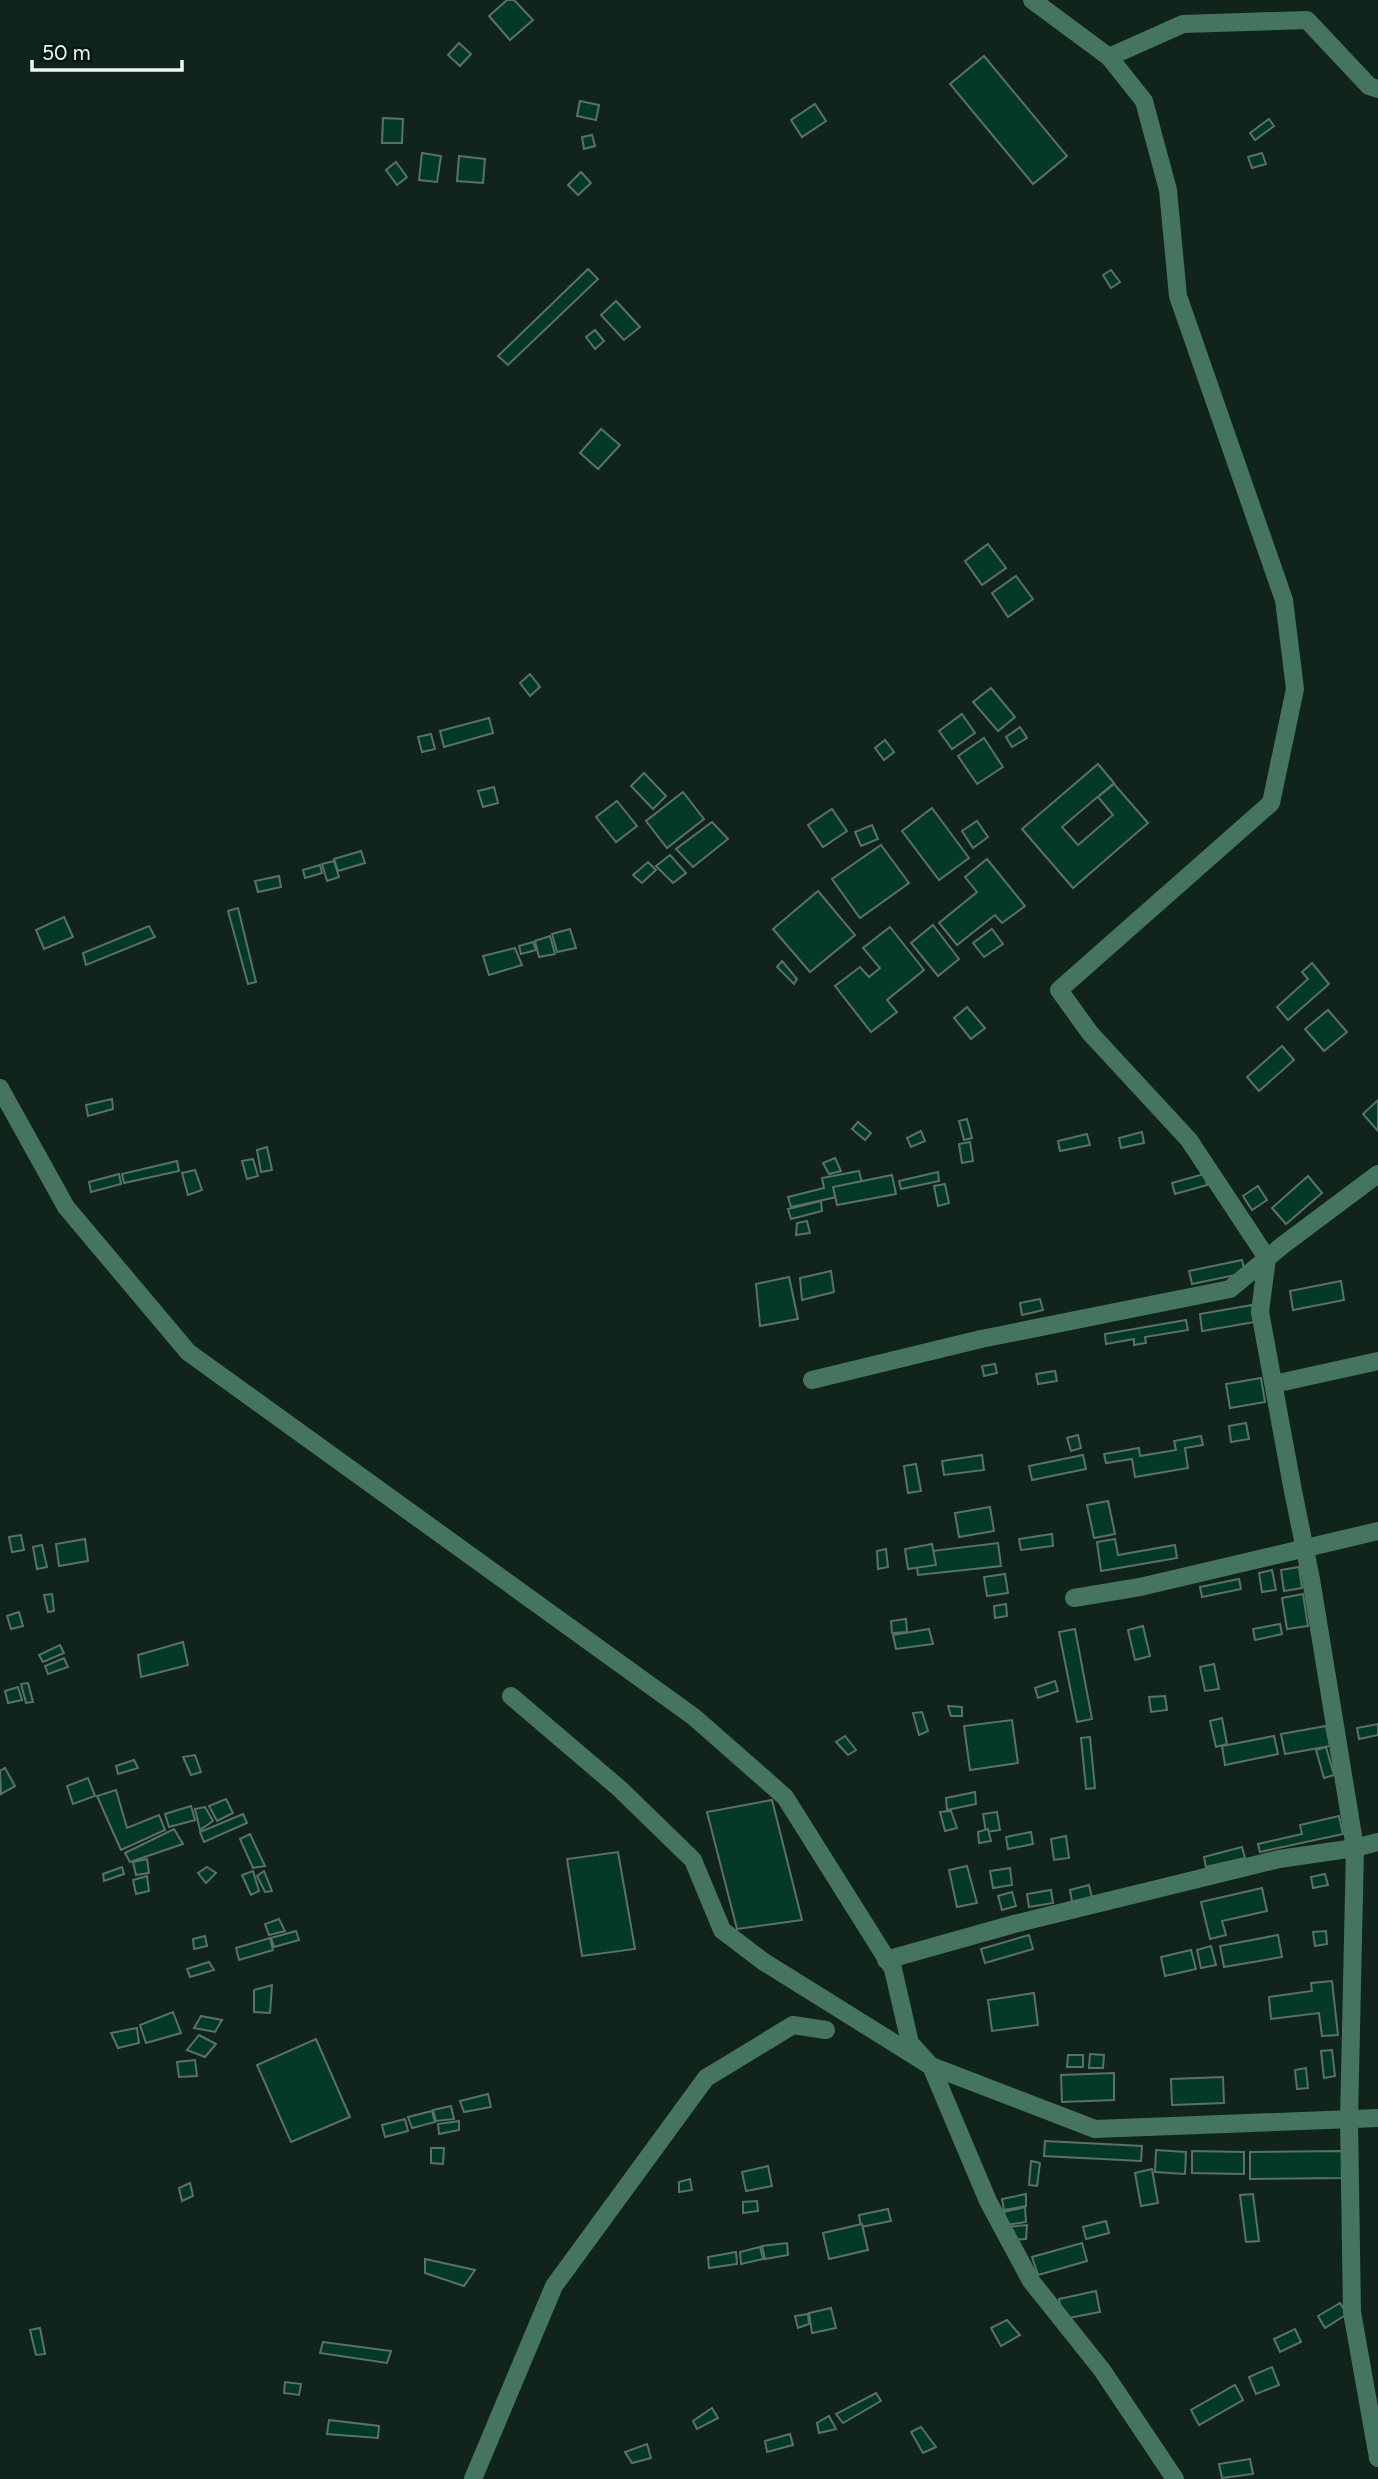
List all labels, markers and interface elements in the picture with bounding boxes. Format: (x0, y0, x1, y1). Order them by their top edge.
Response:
scale bar (32, 28, 182, 72)
text: 50 m (42, 40, 91, 65)

